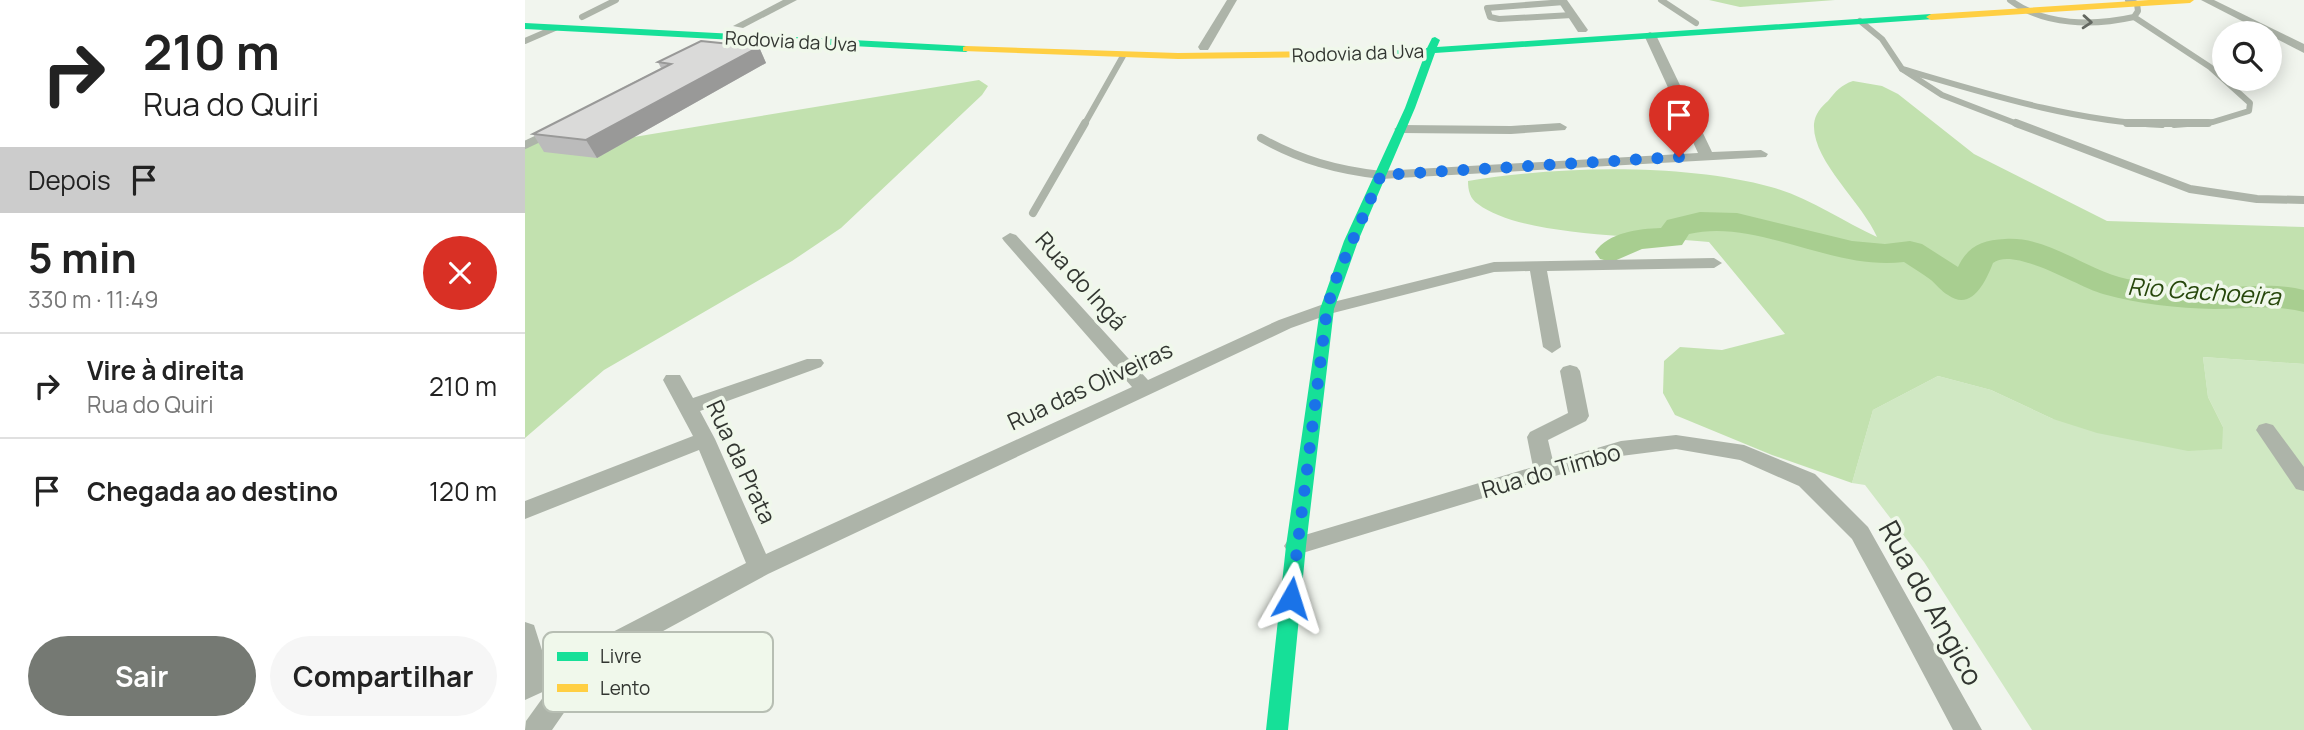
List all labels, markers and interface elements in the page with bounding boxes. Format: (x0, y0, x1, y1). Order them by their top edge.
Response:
one-way arrow (2082, 15, 2093, 30)
text: 210 m (143, 18, 280, 85)
map controls (2212, 21, 2282, 91)
button: search (2212, 21, 2282, 91)
street label: Rodovia da Uva (724, 25, 858, 57)
icon: right (28, 28, 119, 119)
street label: Rodovia da Uva (1291, 38, 1425, 68)
text: Rua do Quiri (143, 82, 319, 126)
pin (1649, 85, 1709, 157)
icon: arrive (1660, 96, 1698, 134)
icon: arrive (125, 161, 163, 199)
text: Depois (28, 162, 111, 198)
street label: Rua do Ingá (1029, 224, 1135, 337)
text: 5 min (28, 228, 137, 286)
button: close (423, 236, 497, 310)
water label: Rio Cachoeira (2127, 269, 2283, 312)
text: 330 m · 11:49 (28, 283, 158, 315)
street label: Rua das Oliveiras (1002, 333, 1177, 437)
text: Vire à direita (87, 352, 244, 388)
icon: right (28, 367, 66, 405)
text: 210 m (429, 368, 497, 404)
text: Rua do Quiri (87, 388, 214, 420)
street label: Rua da Prata (699, 395, 785, 529)
street label: Rua do Timbo (1477, 435, 1624, 505)
icon: arrive (28, 472, 66, 510)
text: Chegada ao destino (87, 473, 338, 509)
text: 120 m (429, 473, 497, 509)
street label: Rua do Angico (1871, 513, 1993, 692)
position arrow (1254, 561, 1328, 635)
legend (543, 632, 773, 712)
button: Sair (28, 636, 256, 716)
button: Compartilhar (270, 636, 497, 716)
text: Livre (600, 643, 642, 669)
text: Lento (600, 675, 650, 701)

